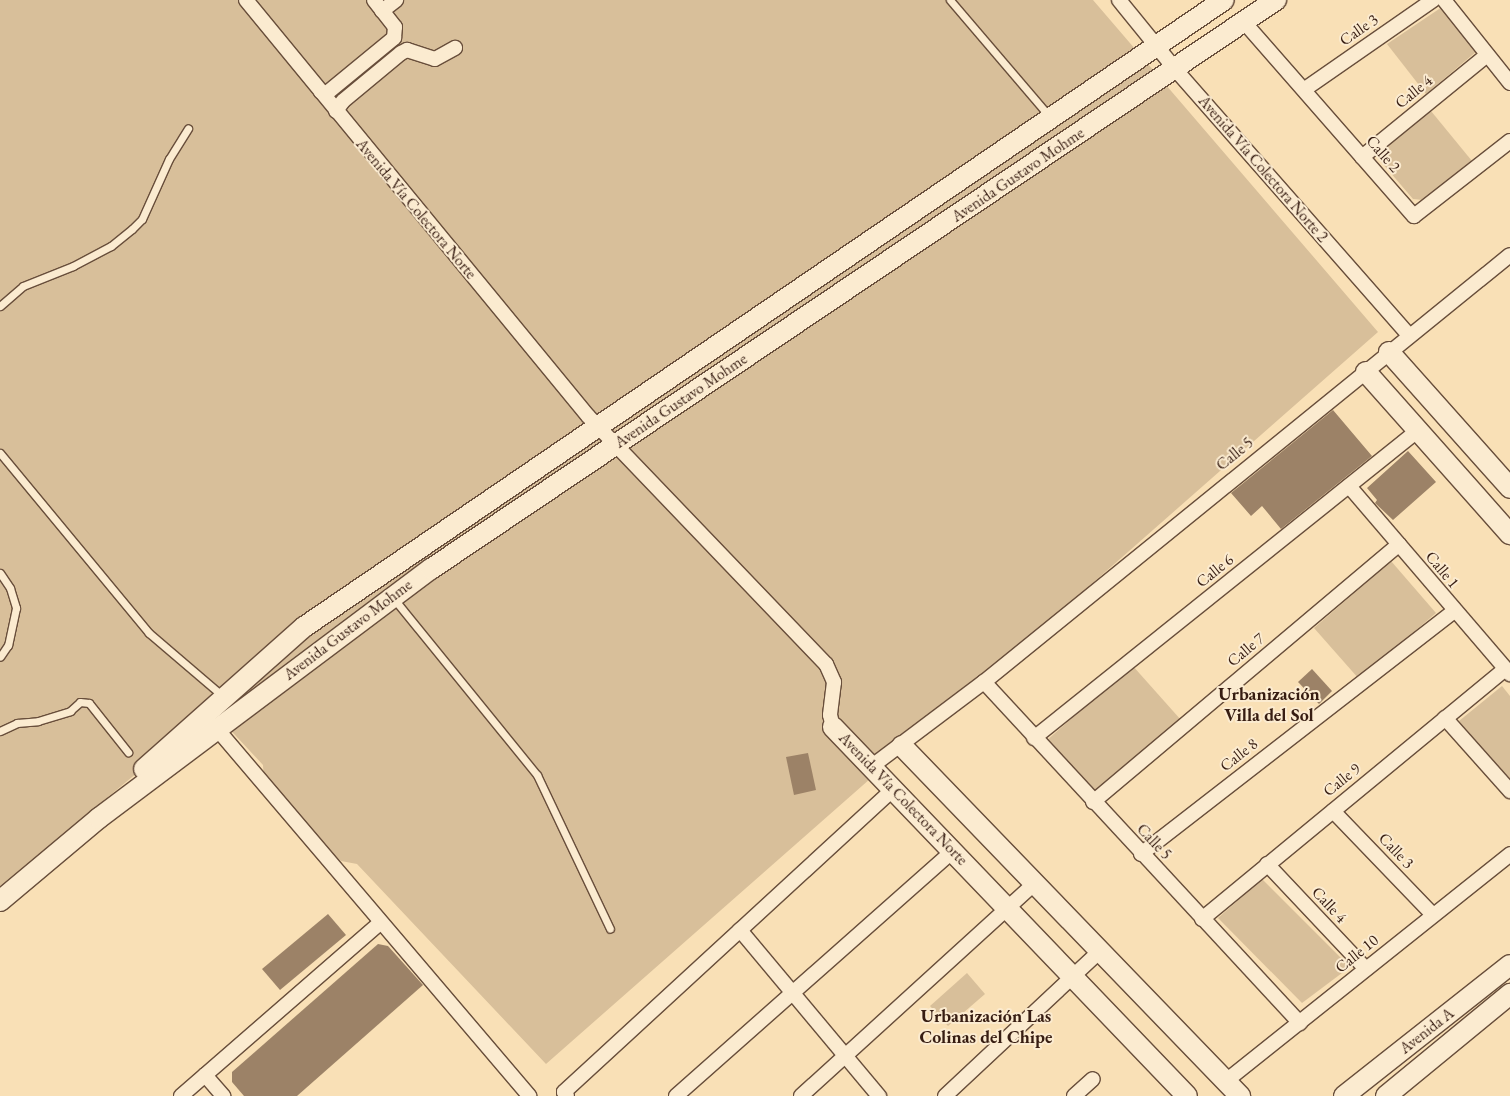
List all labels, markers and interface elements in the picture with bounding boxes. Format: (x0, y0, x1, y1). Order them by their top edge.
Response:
street label: Calle 3 (1336, 10, 1382, 50)
street label: Calle 4 (1391, 71, 1437, 113)
street label: Avenida Vía Colectora Norte 2 (1194, 92, 1332, 246)
street label: Avenida Gustavo Mohme (948, 124, 1088, 226)
street label: Calle 2 (1362, 132, 1404, 176)
street label: Avenida Vía Colectora Norte (352, 135, 480, 283)
street label: Avenida Gustavo Mohme (611, 350, 751, 452)
street label: Calle 5 (1212, 433, 1258, 475)
street label: Calle 1 (1421, 548, 1463, 592)
street label: Calle 6 (1192, 550, 1238, 592)
street label: Avenida Gustavo Mohme (280, 576, 416, 684)
street label: Calle 7 (1224, 629, 1268, 671)
district label: Urbanización Villa del Sol (1218, 684, 1320, 726)
street label: Avenida Vía Colectora Norte (835, 729, 971, 869)
street label: Calle 8 (1216, 734, 1262, 776)
street label: Calle 9 (1319, 759, 1365, 801)
street label: Calle 5 (1132, 820, 1176, 864)
street label: Calle 3 (1374, 829, 1418, 873)
street label: Calle 4 (1307, 883, 1351, 927)
street label: Calle 10 (1331, 931, 1383, 977)
street label: Avenida A (1396, 1004, 1458, 1058)
district label: Urbanización Las Colinas del Chipe (920, 1006, 1052, 1048)

